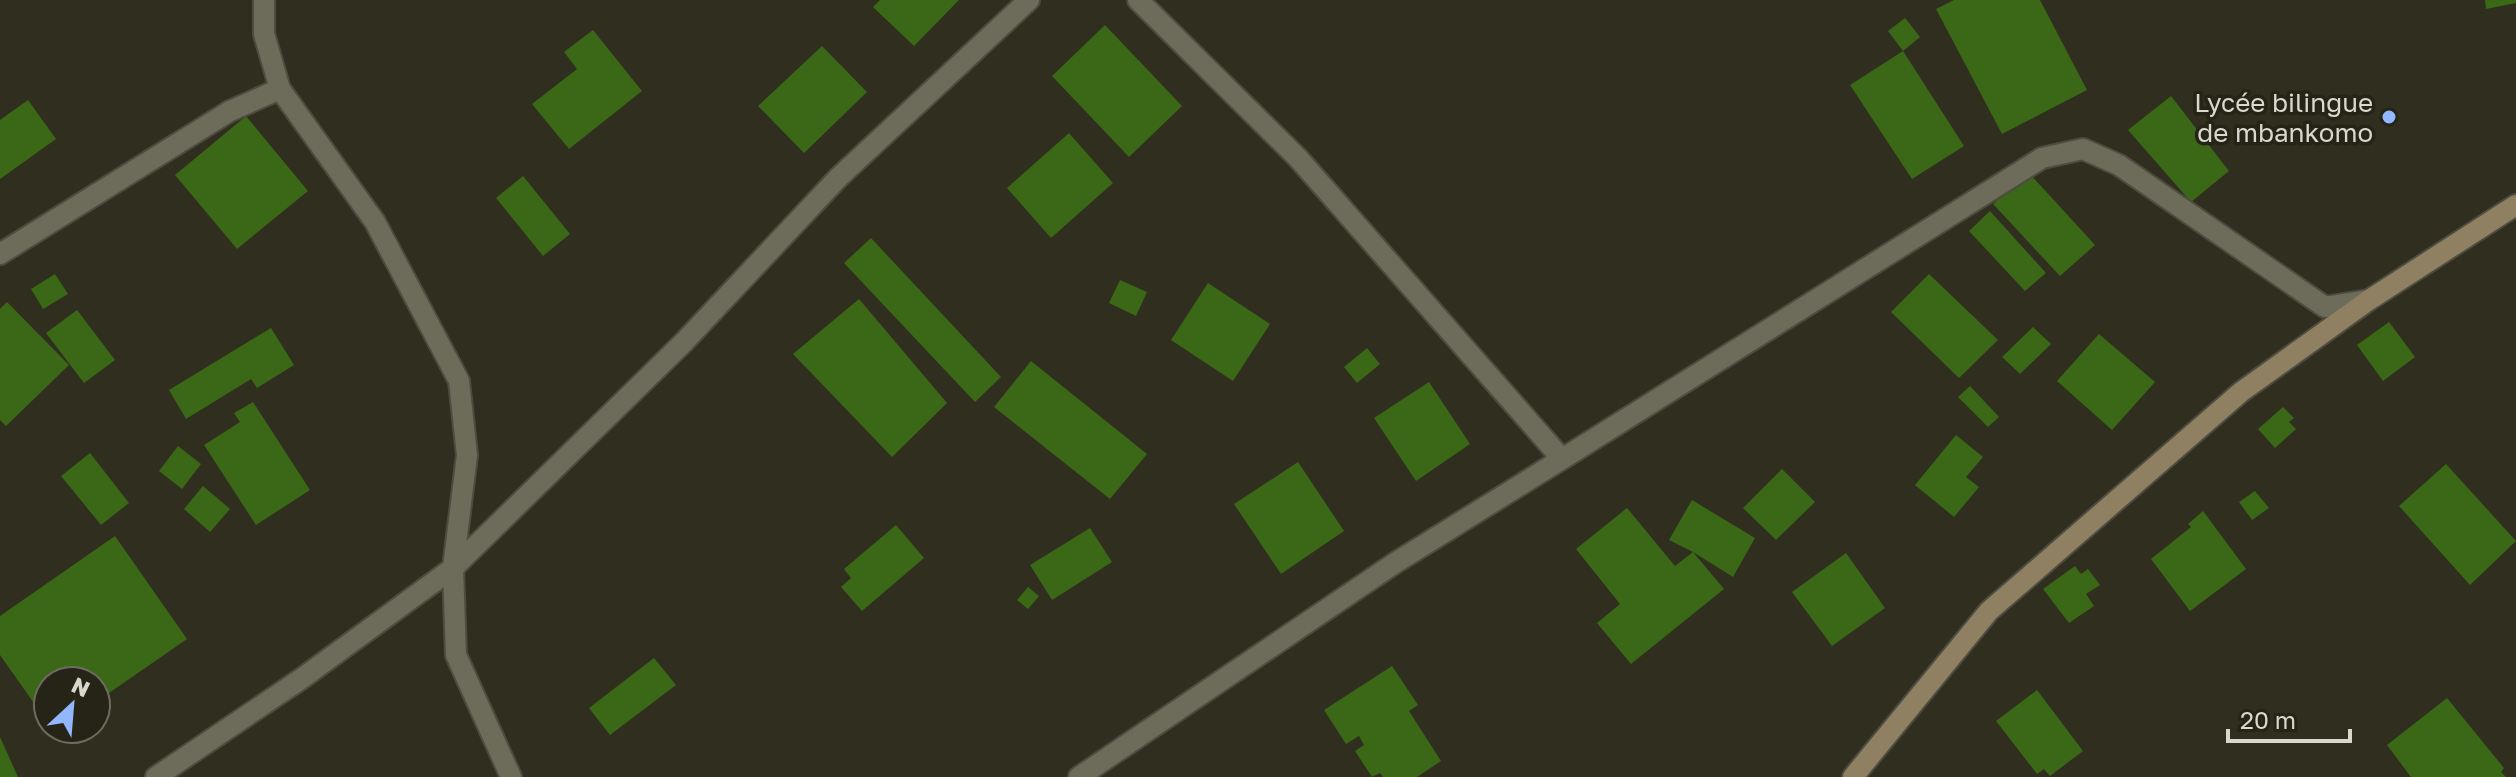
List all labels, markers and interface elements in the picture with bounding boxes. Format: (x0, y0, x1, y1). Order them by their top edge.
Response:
place label: Lycée bilingue de mbankomo (2194, 87, 2373, 148)
marker: Lycée bilingue de mbankomo (2380, 108, 2398, 126)
north arrow (32, 665, 112, 745)
text: N (68, 671, 94, 702)
scale bar (2228, 693, 2350, 743)
text: 20 m (2240, 705, 2296, 734)

